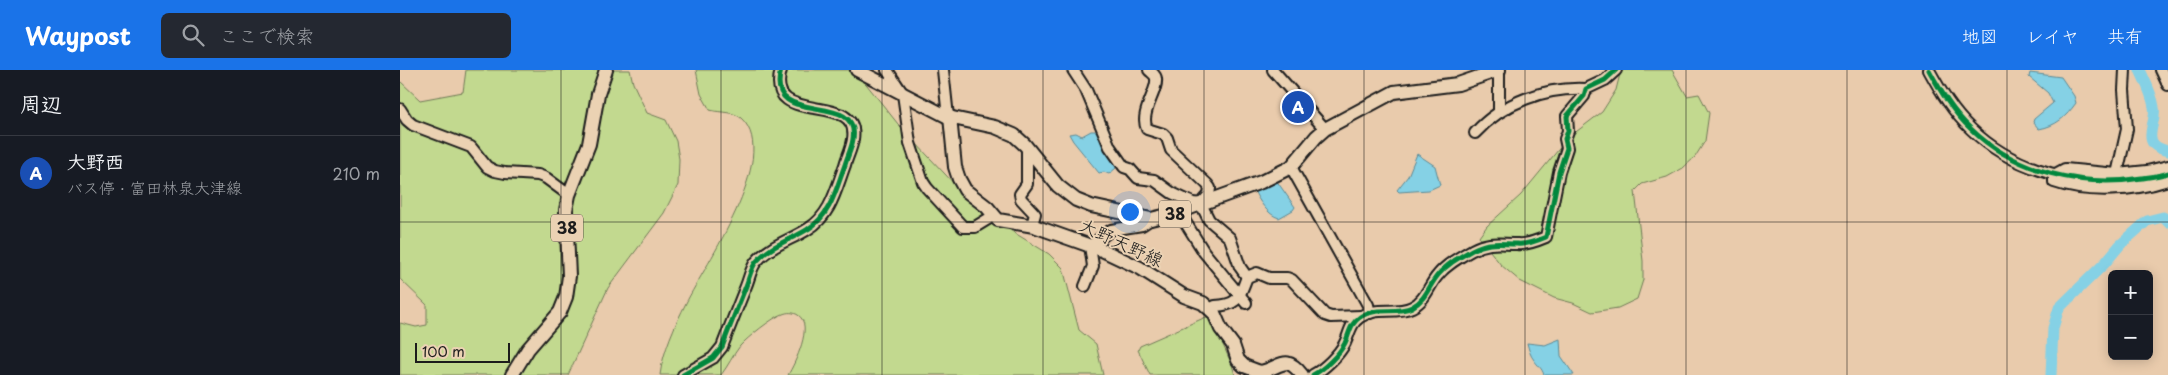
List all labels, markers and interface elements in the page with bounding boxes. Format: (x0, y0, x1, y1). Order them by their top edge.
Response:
search box (161, 13, 511, 58)
text: Waypost (25, 17, 131, 53)
icon: search (179, 21, 207, 49)
text: ここで検索 (219, 21, 314, 49)
text: 地図 (1962, 22, 1998, 49)
text: レイヤ (2026, 22, 2079, 49)
text: 共有 (2107, 22, 2143, 49)
text: 周辺 (20, 87, 62, 119)
pin: A (1282, 88, 1314, 126)
text: 大野西 (67, 147, 124, 175)
text: A (30, 161, 42, 185)
text: 210 m (332, 161, 380, 185)
text: バス停 · 富田林泉大津線 (67, 175, 242, 199)
your location (1117, 199, 1143, 225)
road number: 38 (1159, 200, 1191, 228)
street label: 大野天野線 (1075, 210, 1168, 273)
road number: 38 (551, 214, 583, 242)
map controls (2108, 270, 2153, 360)
button: + (2108, 270, 2153, 315)
button: − (2108, 315, 2153, 360)
scale bar (415, 340, 510, 363)
text: 100 m (422, 341, 465, 362)

